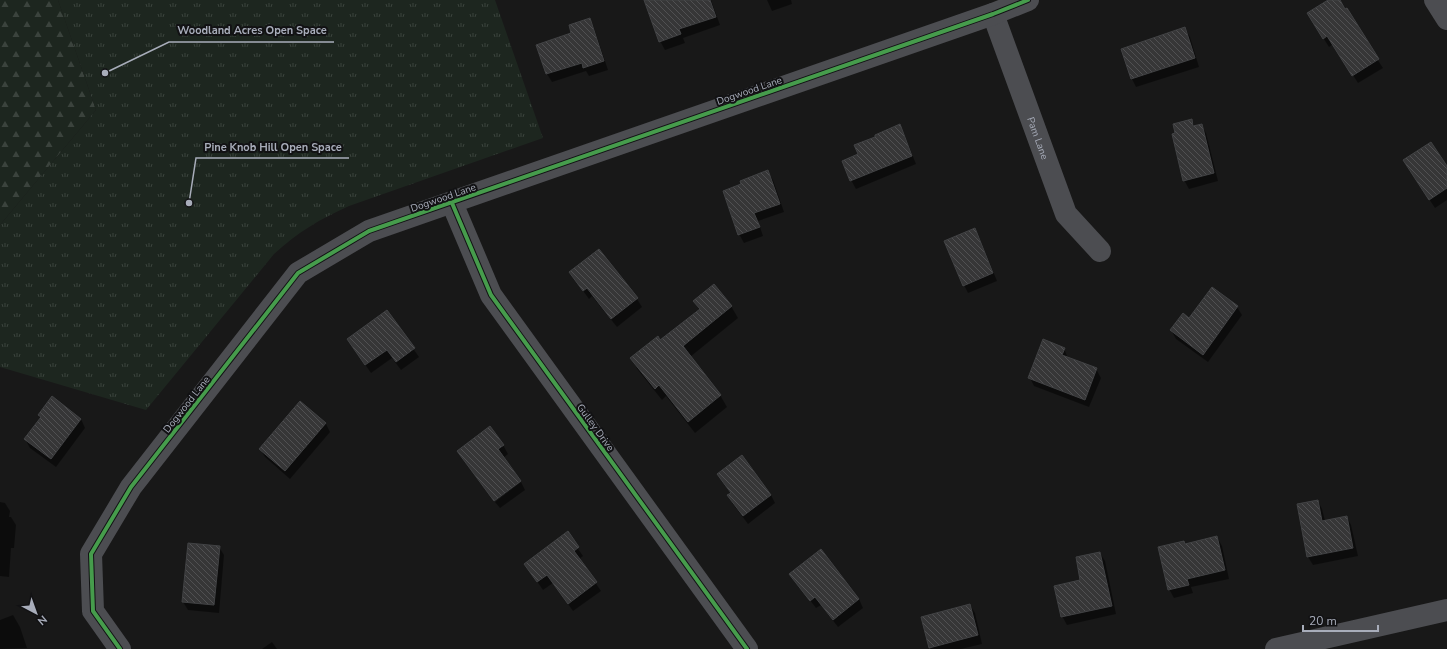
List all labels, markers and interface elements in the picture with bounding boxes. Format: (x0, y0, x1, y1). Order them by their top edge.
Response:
callout: Woodland Acres Open Space (169, 19, 334, 42)
text: Woodland Acres Open Space (177, 23, 327, 38)
street label: Dogwood Lane (715, 73, 784, 109)
street label: Pam Lane (1023, 115, 1051, 162)
callout: Pine Knob Hill Open Space (196, 135, 349, 158)
text: Pine Knob Hill Open Space (204, 140, 342, 155)
street label: Dogwood Lane (409, 180, 478, 216)
street label: Dogwood Lane (160, 373, 213, 436)
street label: Gulley Drive (573, 401, 617, 454)
north arrow (16, 593, 56, 633)
scale bar (1303, 607, 1378, 633)
text: N (34, 612, 50, 629)
text: 20 m (1309, 613, 1337, 629)

